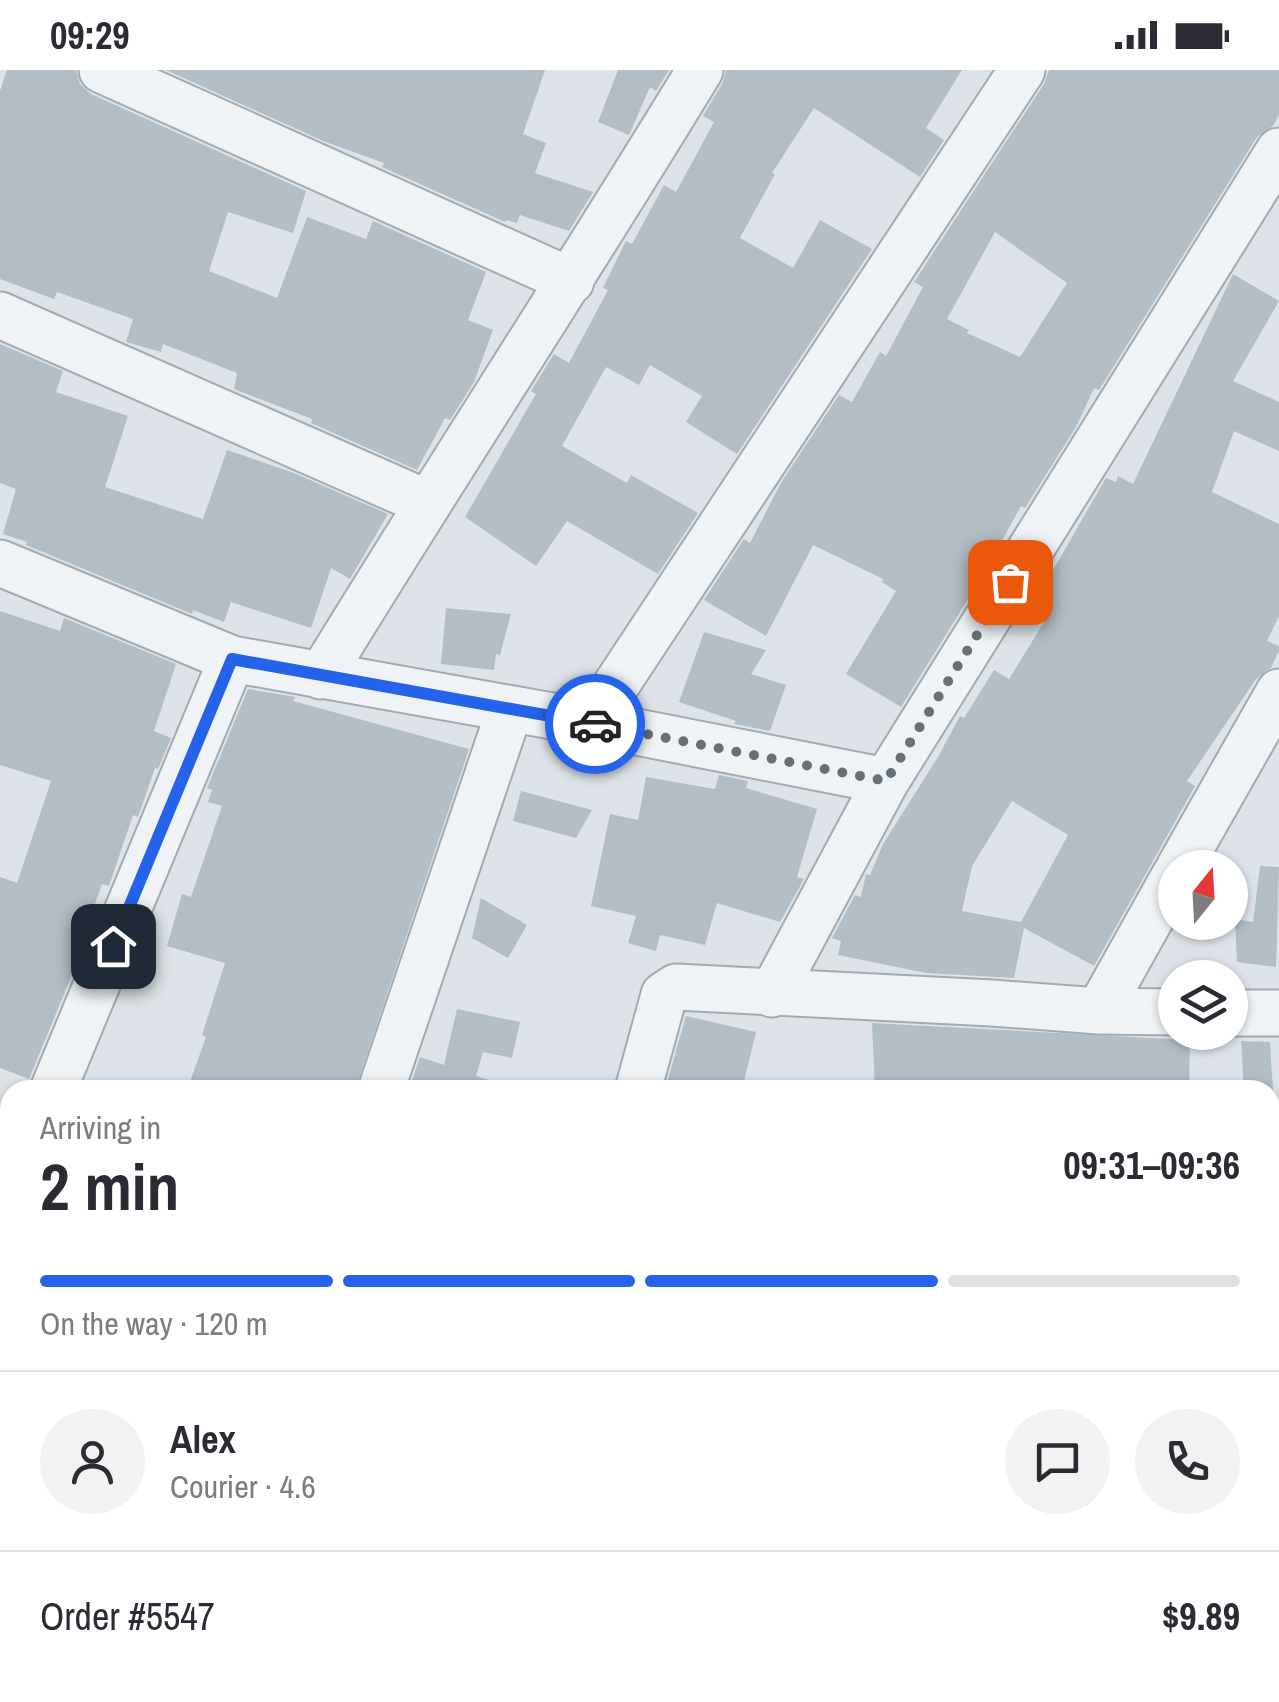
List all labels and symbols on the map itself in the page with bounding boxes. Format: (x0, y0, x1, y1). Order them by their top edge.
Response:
pin (968, 540, 1053, 625)
courier (545, 674, 645, 774)
north arrow (1158, 850, 1248, 940)
pin (71, 904, 156, 989)

